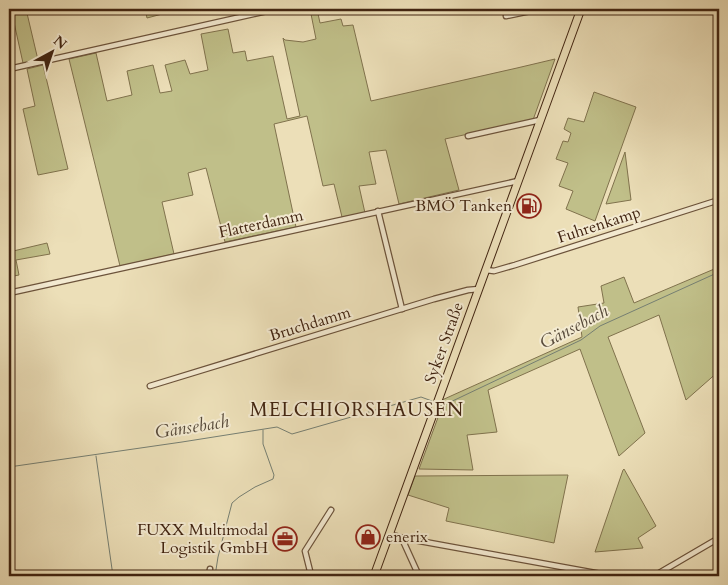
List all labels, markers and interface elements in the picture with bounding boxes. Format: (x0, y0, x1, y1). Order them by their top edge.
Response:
north arrow (28, 28, 78, 78)
text: N (49, 31, 71, 54)
fuel station icon: BMÖ Tanken (516, 193, 542, 219)
place label: BMÖ Tanken (415, 195, 512, 217)
street label: Fuhrenkamp (555, 201, 643, 249)
street label: Flatterdamm (217, 204, 306, 244)
water label: Gänsebach (535, 298, 613, 356)
street label: Syker Straße (419, 299, 469, 387)
street label: Bruchdamm (267, 301, 354, 347)
district label: MELCHIORSHAUSEN (250, 397, 464, 423)
water label: Gänsebach (153, 409, 231, 445)
place label: FUXX Multimodal Logistik GmbH (137, 519, 268, 559)
shop icon: enerix (355, 524, 381, 550)
office icon: FUXX Multimodal Logistik GmbH (272, 526, 298, 552)
place label: enerix (386, 526, 428, 548)

